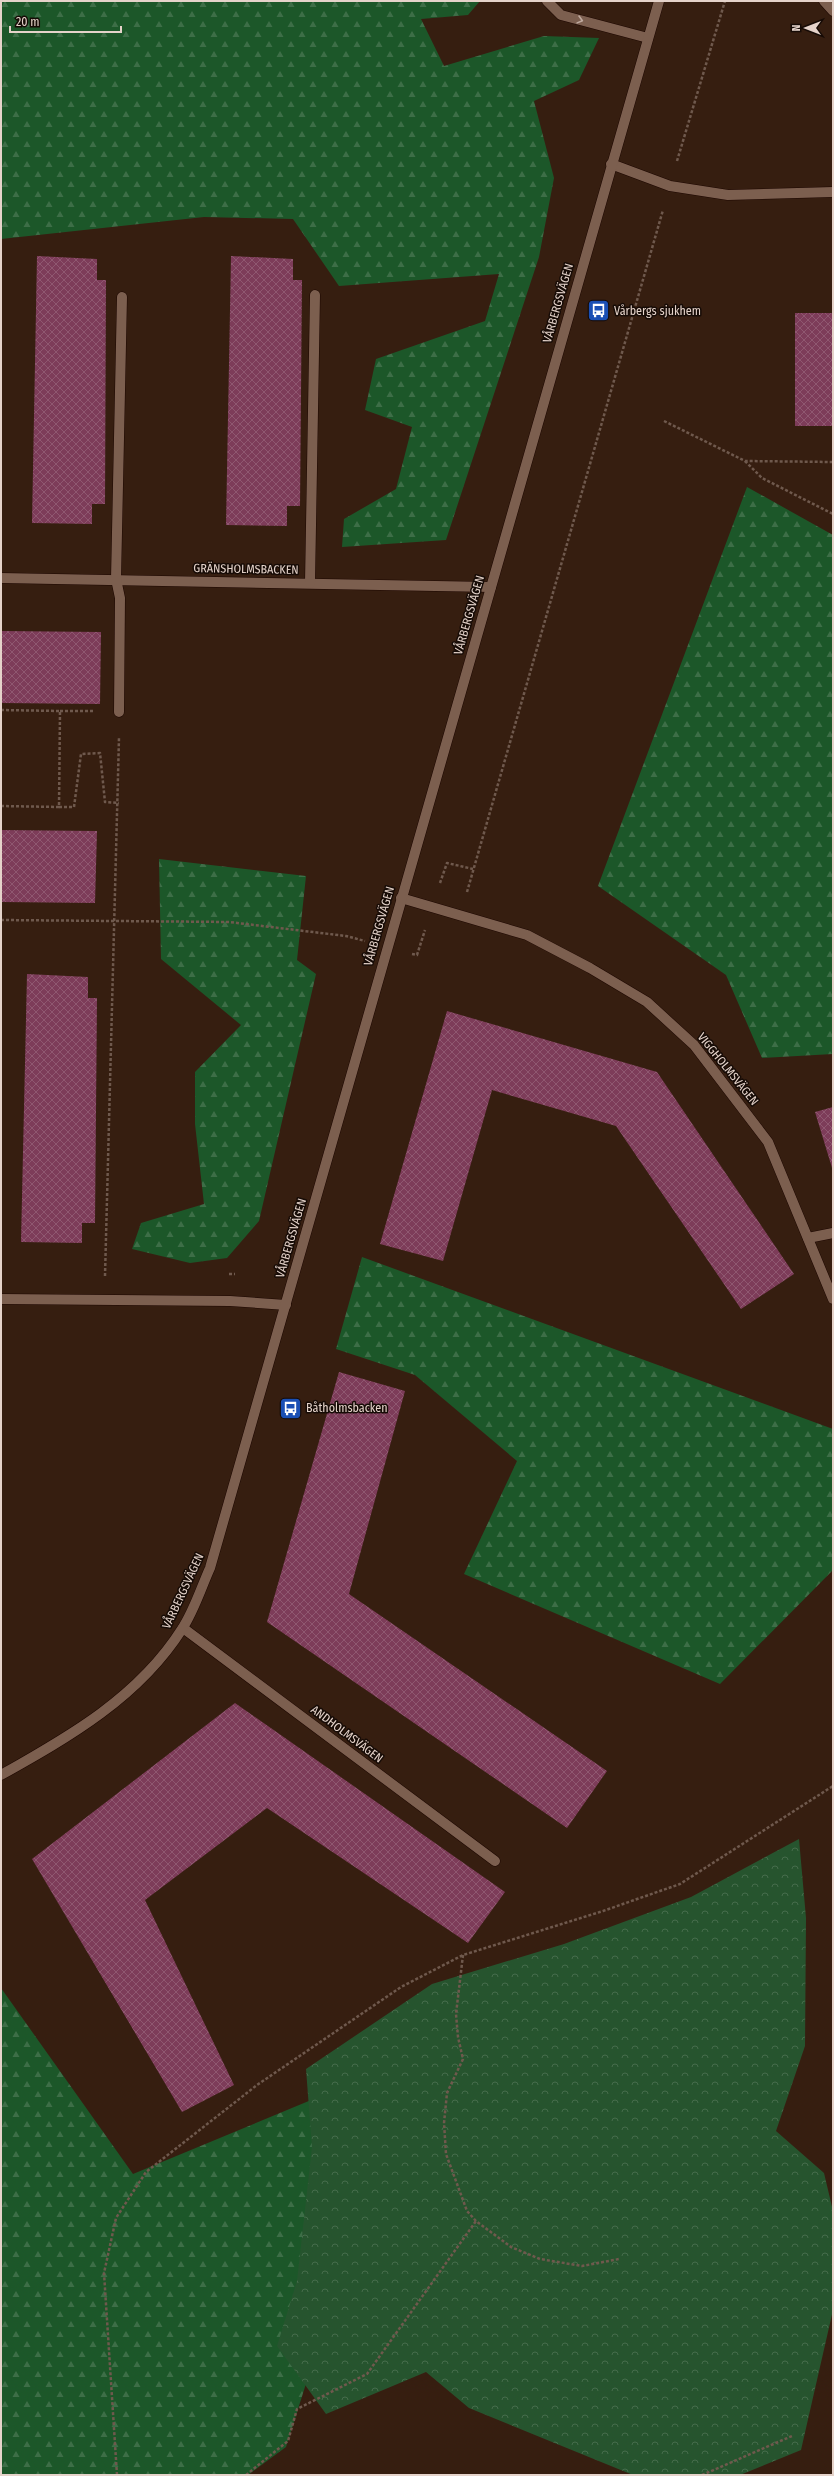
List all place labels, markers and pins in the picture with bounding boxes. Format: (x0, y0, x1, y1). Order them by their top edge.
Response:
bus stop icon: Vårbergs sjukhem (585, 298, 611, 324)
place label: Vårbergs sjukhem (614, 304, 701, 318)
bus stop icon: Båtholmsbacken (277, 1395, 303, 1421)
place label: Båtholmsbacken (306, 1401, 388, 1415)

